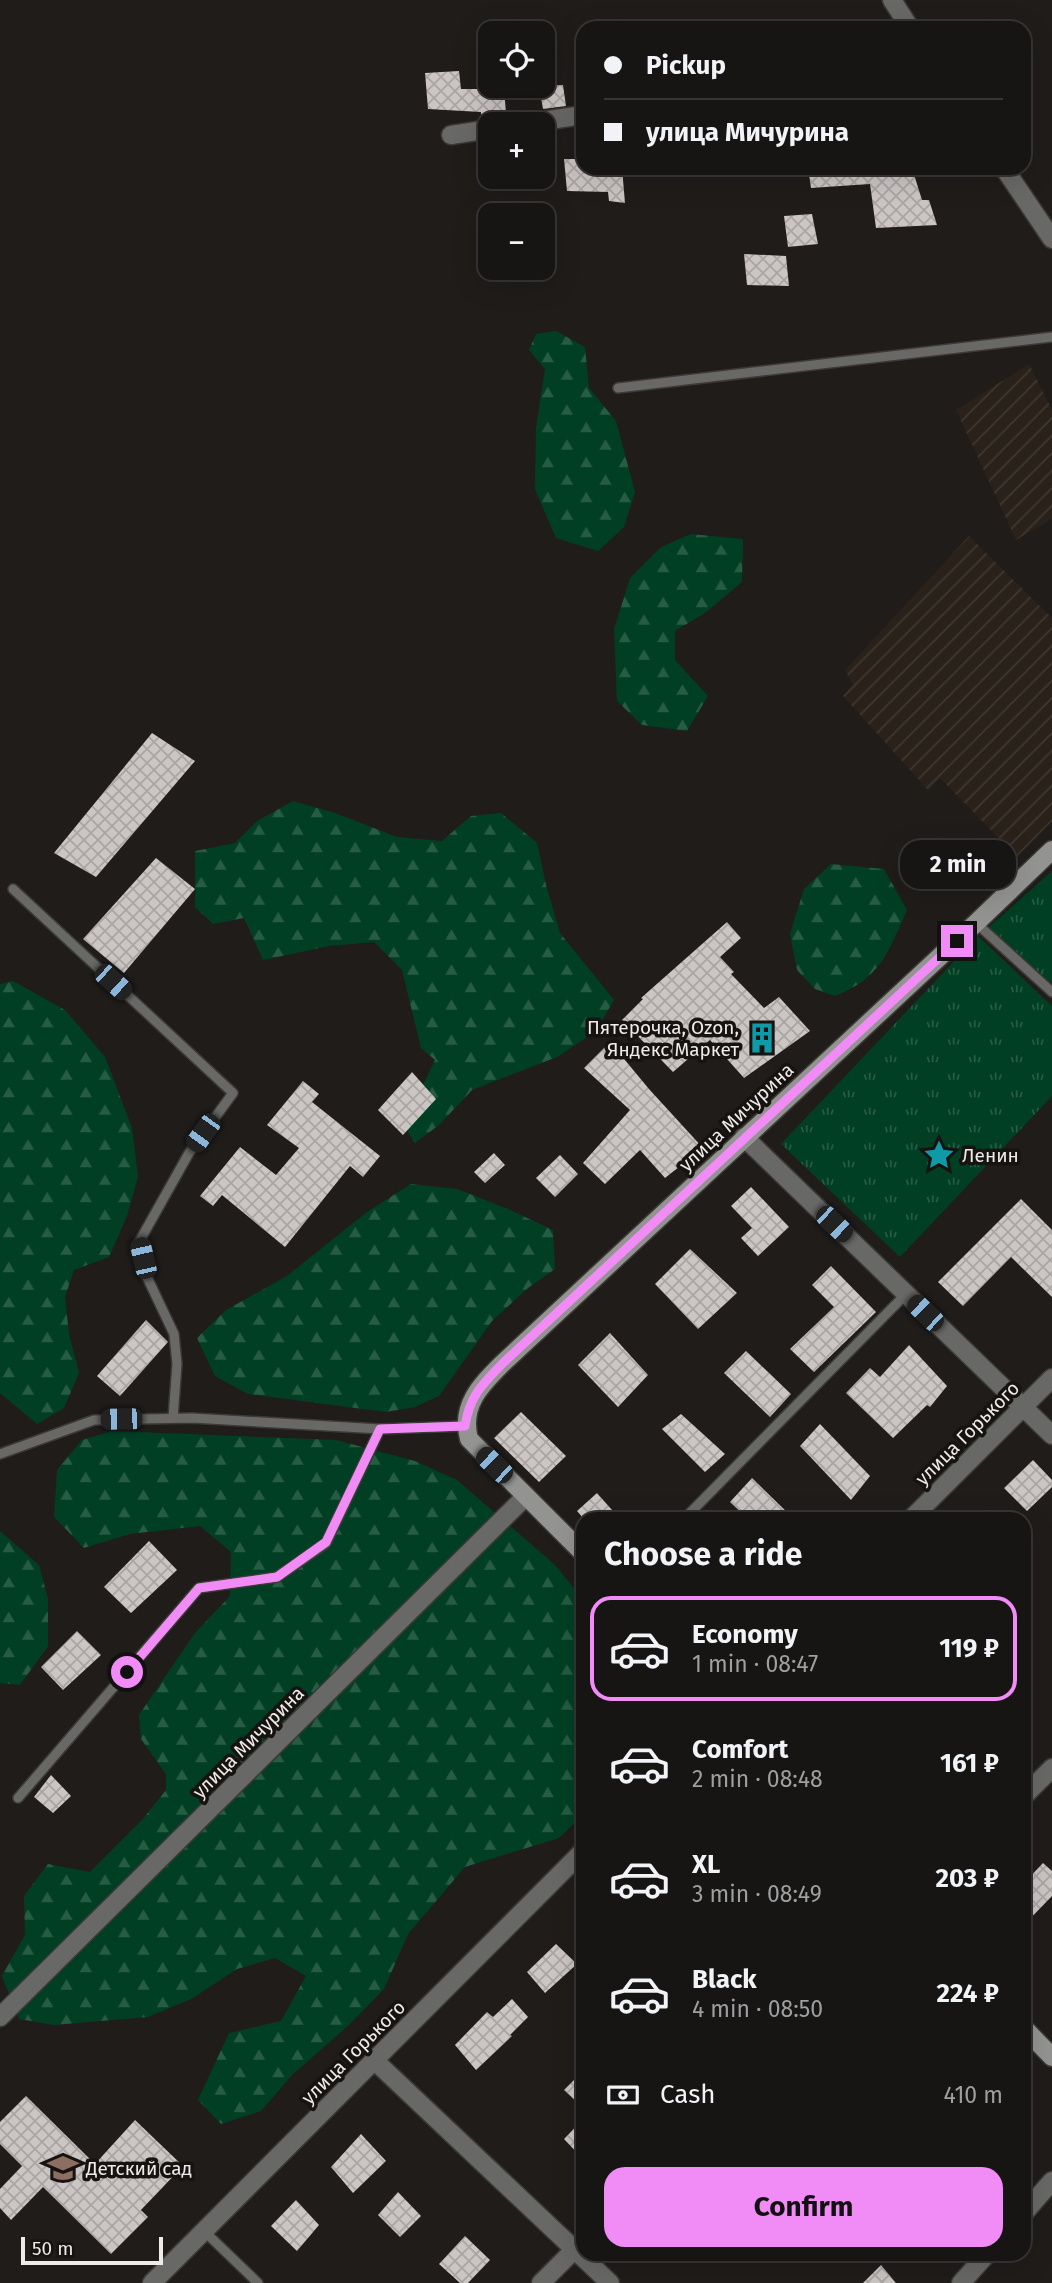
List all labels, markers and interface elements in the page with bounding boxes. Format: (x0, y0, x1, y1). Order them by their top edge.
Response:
map controls (478, 21, 555, 280)
button: locate (478, 21, 555, 98)
text: Pickup (646, 50, 726, 81)
button: + (478, 112, 555, 189)
text: улица Мичурина (646, 117, 849, 148)
button: − (478, 203, 555, 280)
callout: 2 min (899, 839, 1015, 888)
text: 2 min (930, 850, 986, 878)
route end (941, 925, 973, 957)
car (91, 960, 136, 1004)
place label: Пятерочка, Ozon, Яндекс Маркет (587, 1016, 739, 1061)
building icon: Пятерочка, Ozon, Яндекс Маркет (745, 1021, 779, 1055)
street label: улица Мичурина (674, 1058, 798, 1176)
car (183, 1110, 224, 1156)
place icon: Ленин (922, 1138, 956, 1172)
place label: Ленин (962, 1144, 1019, 1167)
car (812, 1202, 857, 1246)
car (129, 1235, 158, 1281)
car (903, 1291, 948, 1335)
street label: улица Горького (911, 1377, 1024, 1490)
car (100, 1408, 143, 1430)
car (472, 1443, 517, 1487)
text: Choose a ride (604, 1535, 802, 1573)
icon: car (608, 1617, 671, 1680)
text: Economy (692, 1619, 798, 1650)
text: 119 ₽ (939, 1633, 999, 1664)
text: 1 min · 08:47 (692, 1650, 818, 1678)
route start (111, 1656, 143, 1688)
street label: улица Мичурина (188, 1682, 309, 1803)
icon: car (608, 1732, 671, 1795)
text: Comfort (692, 1734, 788, 1765)
text: 161 ₽ (940, 1748, 999, 1779)
text: 2 min · 08:48 (692, 1765, 823, 1793)
icon: car (608, 1847, 671, 1910)
text: XL (692, 1849, 720, 1880)
text: 203 ₽ (935, 1863, 999, 1894)
text: 3 min · 08:49 (692, 1880, 822, 1908)
icon: car (608, 1962, 671, 2025)
text: Black (692, 1964, 757, 1995)
text: 224 ₽ (937, 1978, 999, 2009)
text: 4 min · 08:50 (692, 1995, 823, 2023)
street label: улица Горького (297, 1996, 410, 2109)
icon: cash (604, 2076, 642, 2114)
text: Cash (660, 2079, 716, 2110)
text: 410 m (943, 2081, 1003, 2109)
school or university icon: Детский сад (46, 2151, 80, 2185)
place label: Детский сад (85, 2157, 192, 2180)
button: Confirm (604, 2167, 1003, 2247)
scale bar (21, 2234, 163, 2266)
text: 50 m (32, 2237, 73, 2260)

